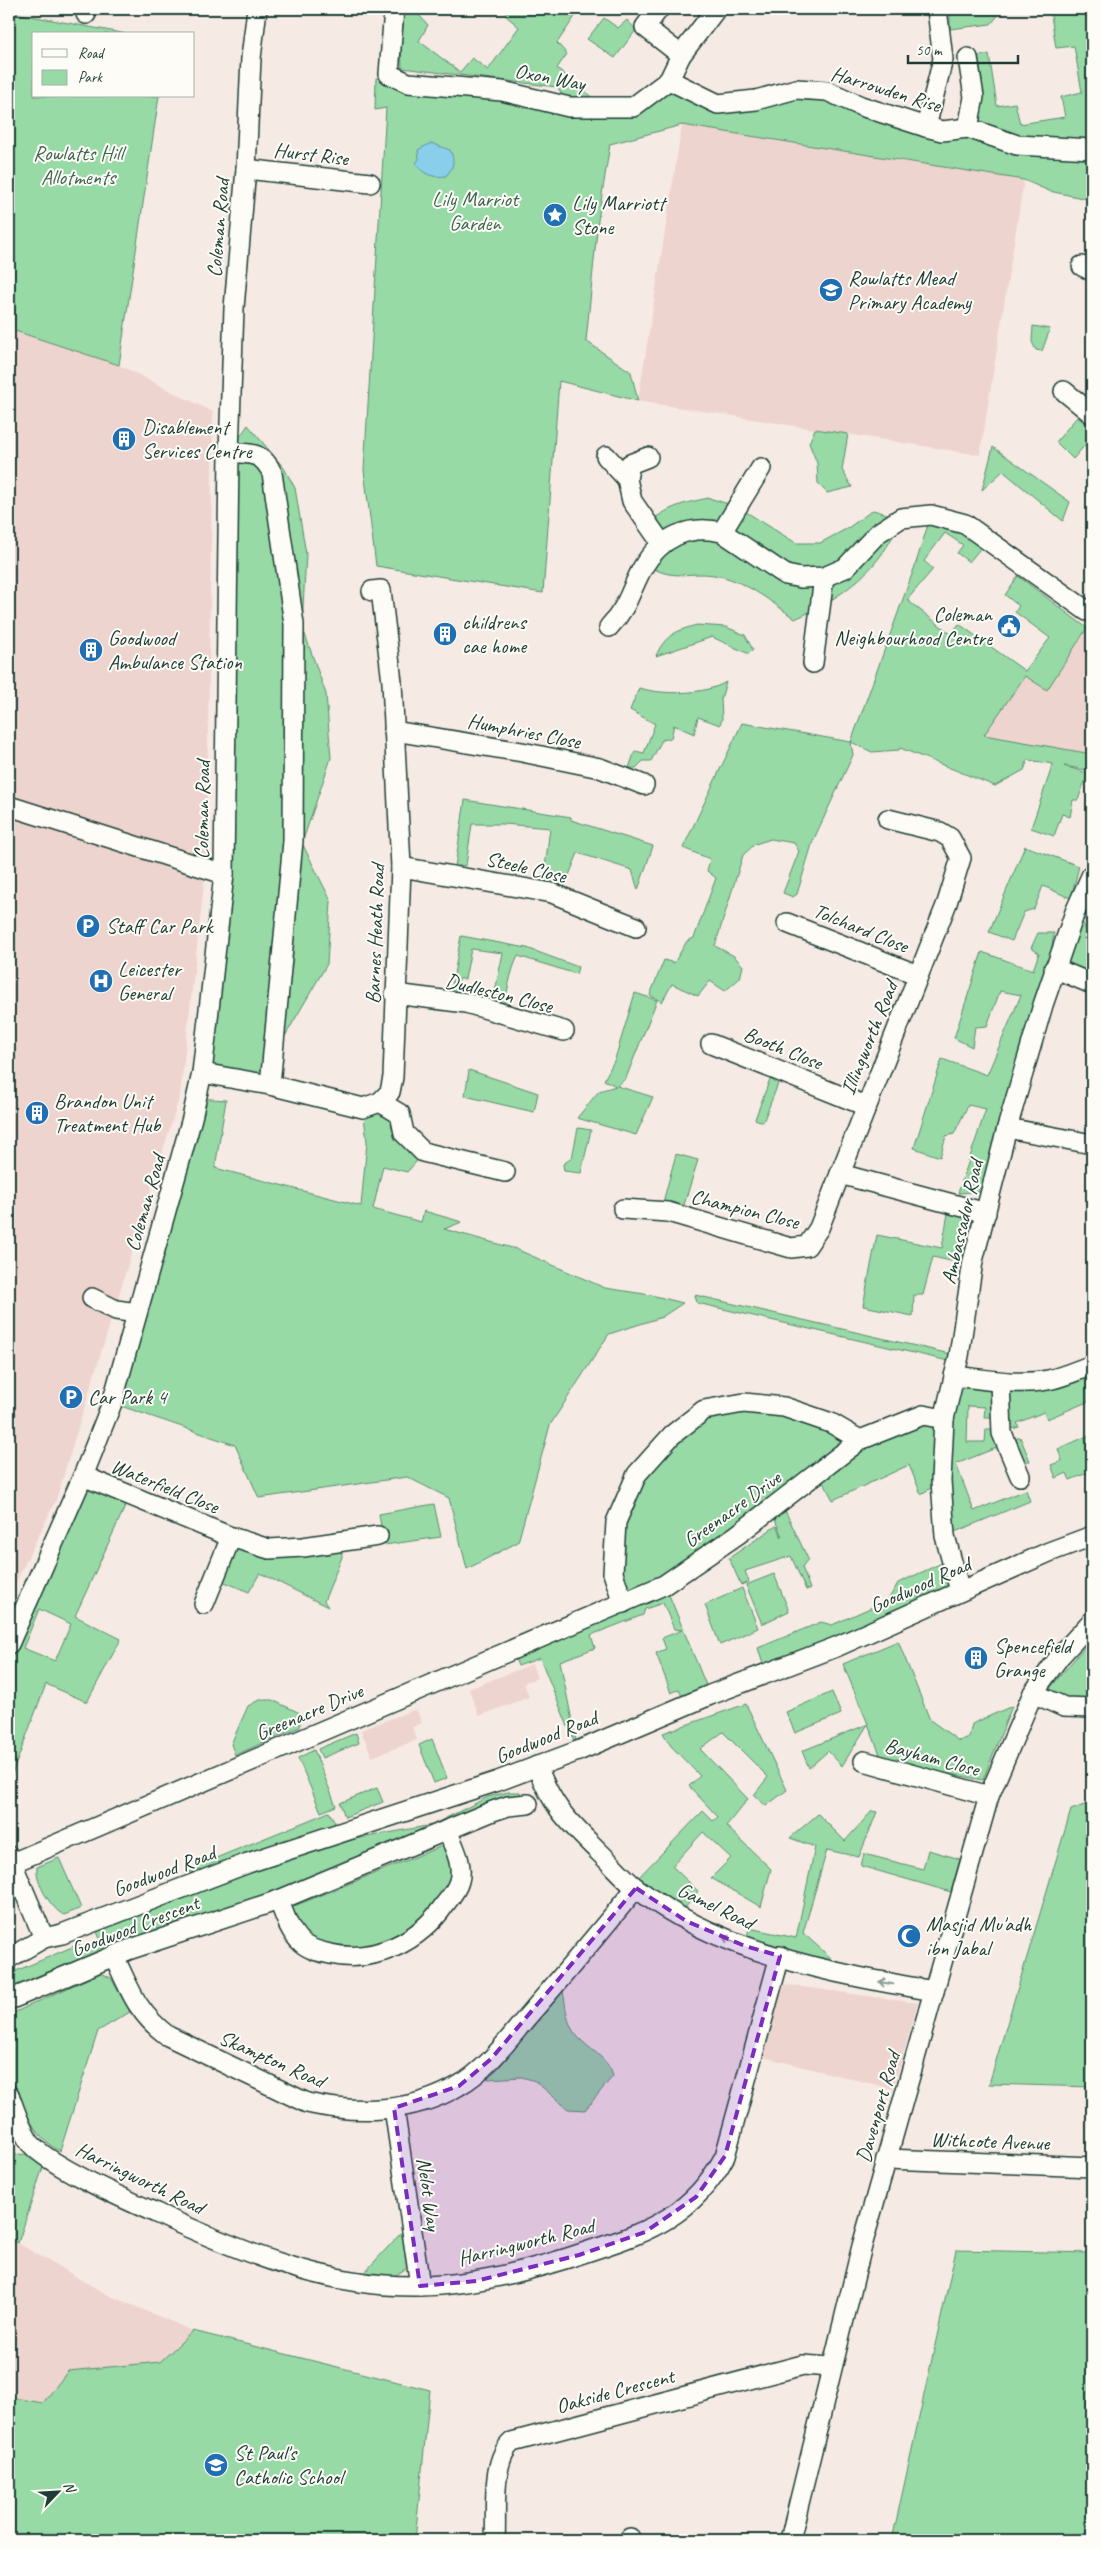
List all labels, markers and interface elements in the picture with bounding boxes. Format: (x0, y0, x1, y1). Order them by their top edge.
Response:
legend (32, 32, 195, 98)
scale bar (908, 32, 1018, 64)
text: 50 m (916, 41, 943, 60)
text: Road (78, 44, 105, 63)
street label: Oxon Way (513, 57, 589, 97)
street label: Harrowden Rise (828, 60, 945, 118)
text: Park (78, 68, 103, 87)
street label: Hurst Rise (272, 137, 351, 172)
park label: Rowlatts Hill Allotments (33, 140, 126, 190)
street label: Coleman Road (201, 174, 236, 278)
park label: Lily Marriot Garden (432, 186, 520, 236)
place label: Lily Marriott Stone (572, 190, 668, 240)
place icon: Lily Marriott Stone (542, 202, 568, 228)
place label: Rowlatts Mead Primary Academy (848, 265, 973, 315)
school or university icon: Rowlatts Mead Primary Academy (818, 277, 844, 303)
place label: Disablement Services Centre (142, 414, 253, 464)
building icon: Disablement Services Centre (111, 426, 137, 452)
place label: Coleman Neighbourhood Centre (834, 601, 994, 651)
place label: childrens cae home (462, 609, 528, 659)
public building icon: Coleman Neighbourhood Centre (996, 613, 1022, 639)
building icon: childrens cae home (432, 621, 458, 647)
place label: Goodwood Ambulance Station (108, 625, 243, 675)
building icon: Goodwood Ambulance Station (78, 637, 104, 663)
street label: Humphries Close (465, 707, 584, 755)
street label: Coleman Road (188, 757, 216, 860)
street label: Steele Close (483, 845, 570, 889)
street label: Barnes Heath Road (360, 861, 391, 1005)
street label: Tolchard Close (810, 897, 914, 960)
parking icon: Staff Car Park (75, 913, 101, 939)
place label: Staff Car Park (106, 913, 215, 939)
place label: Leicester General (118, 956, 183, 1006)
street label: Dudleston Close (443, 967, 556, 1019)
hospital icon: Leicester General (88, 968, 114, 994)
street label: Illingworth Road (834, 975, 905, 1099)
street label: Booth Close (740, 1021, 828, 1076)
place label: Brandon Unit Treatment Hub (54, 1088, 162, 1138)
building icon: Brandon Unit Treatment Hub (24, 1100, 50, 1126)
street label: Coleman Road (119, 1148, 172, 1254)
street label: Ambassador Road (935, 1154, 990, 1287)
street label: Champion Close (688, 1183, 803, 1235)
parking icon: Car Park 4 (58, 1384, 84, 1410)
place label: Car Park 4 (88, 1384, 169, 1410)
street label: Waterfield Close (107, 1453, 224, 1520)
street label: Greenacre Drive (678, 1464, 787, 1553)
street label: Goodwood Road (866, 1550, 978, 1619)
place label: Spencefield Grange (994, 1633, 1075, 1683)
building icon: Spencefield Grange (963, 1645, 989, 1671)
street label: Greenacre Drive (251, 1677, 368, 1746)
street label: Goodwood Road (491, 1703, 604, 1769)
street label: Bayham Close (882, 1732, 984, 1783)
street label: Goodwood Road (109, 1838, 222, 1902)
street label: Gamel Road (673, 1876, 761, 1937)
street label: Goodwood Crescent (67, 1889, 205, 1962)
place label: Masjid Mu'adh ibn Jabal (926, 1911, 1033, 1961)
mosque icon: Masjid Mu'adh ibn Jabal (896, 1923, 922, 1949)
one-way arrow (723, 1934, 738, 1944)
one-way arrow (878, 1977, 894, 1987)
street label: Skampton Road (215, 2024, 331, 2095)
street label: Davenport Road (850, 2046, 907, 2165)
street label: Withcote Avenue (930, 2126, 1051, 2156)
street label: Harringworth Road (72, 2136, 211, 2221)
street label: Nelot Way (411, 2156, 447, 2234)
street label: Harringworth Road (455, 2212, 599, 2271)
street label: Oakside Crescent (553, 2362, 679, 2419)
place label: St Paul's Catholic School (234, 2440, 346, 2490)
school or university icon: St Paul's Catholic School (203, 2452, 229, 2478)
north arrow (32, 2466, 82, 2516)
text: N (60, 2479, 80, 2496)

